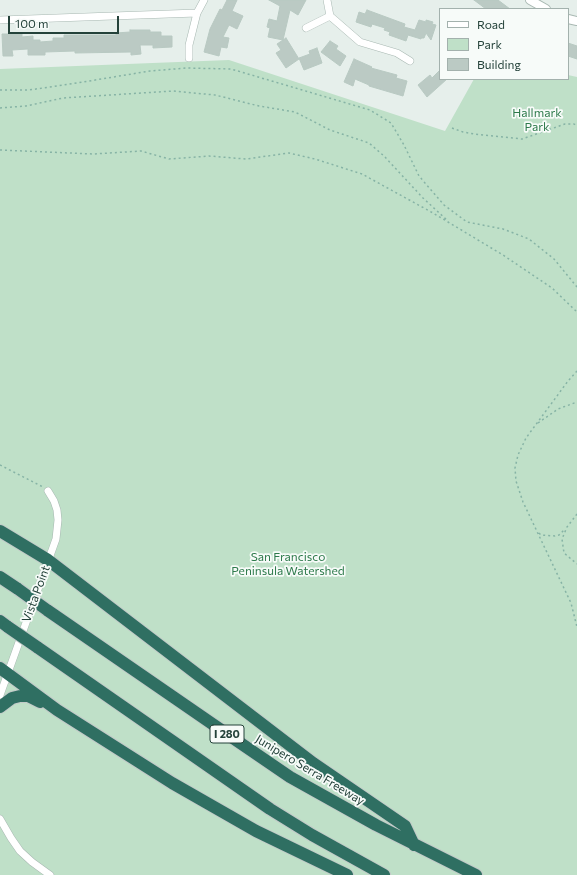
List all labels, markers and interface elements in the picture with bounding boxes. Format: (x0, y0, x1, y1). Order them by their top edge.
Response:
scale bar (10, 8, 121, 34)
legend (439, 8, 569, 80)
text: 100 m (15, 16, 49, 30)
text: Road (477, 17, 505, 31)
text: Park (477, 37, 502, 51)
text: Building (477, 57, 521, 71)
park label: Hallmark Park (512, 106, 562, 134)
park label: San Francisco Peninsula Watershed (231, 550, 345, 578)
street label: Vista Point (19, 564, 53, 624)
road number: I 280 (210, 725, 244, 743)
street label: Junipero Serra Freeway (253, 732, 367, 808)

